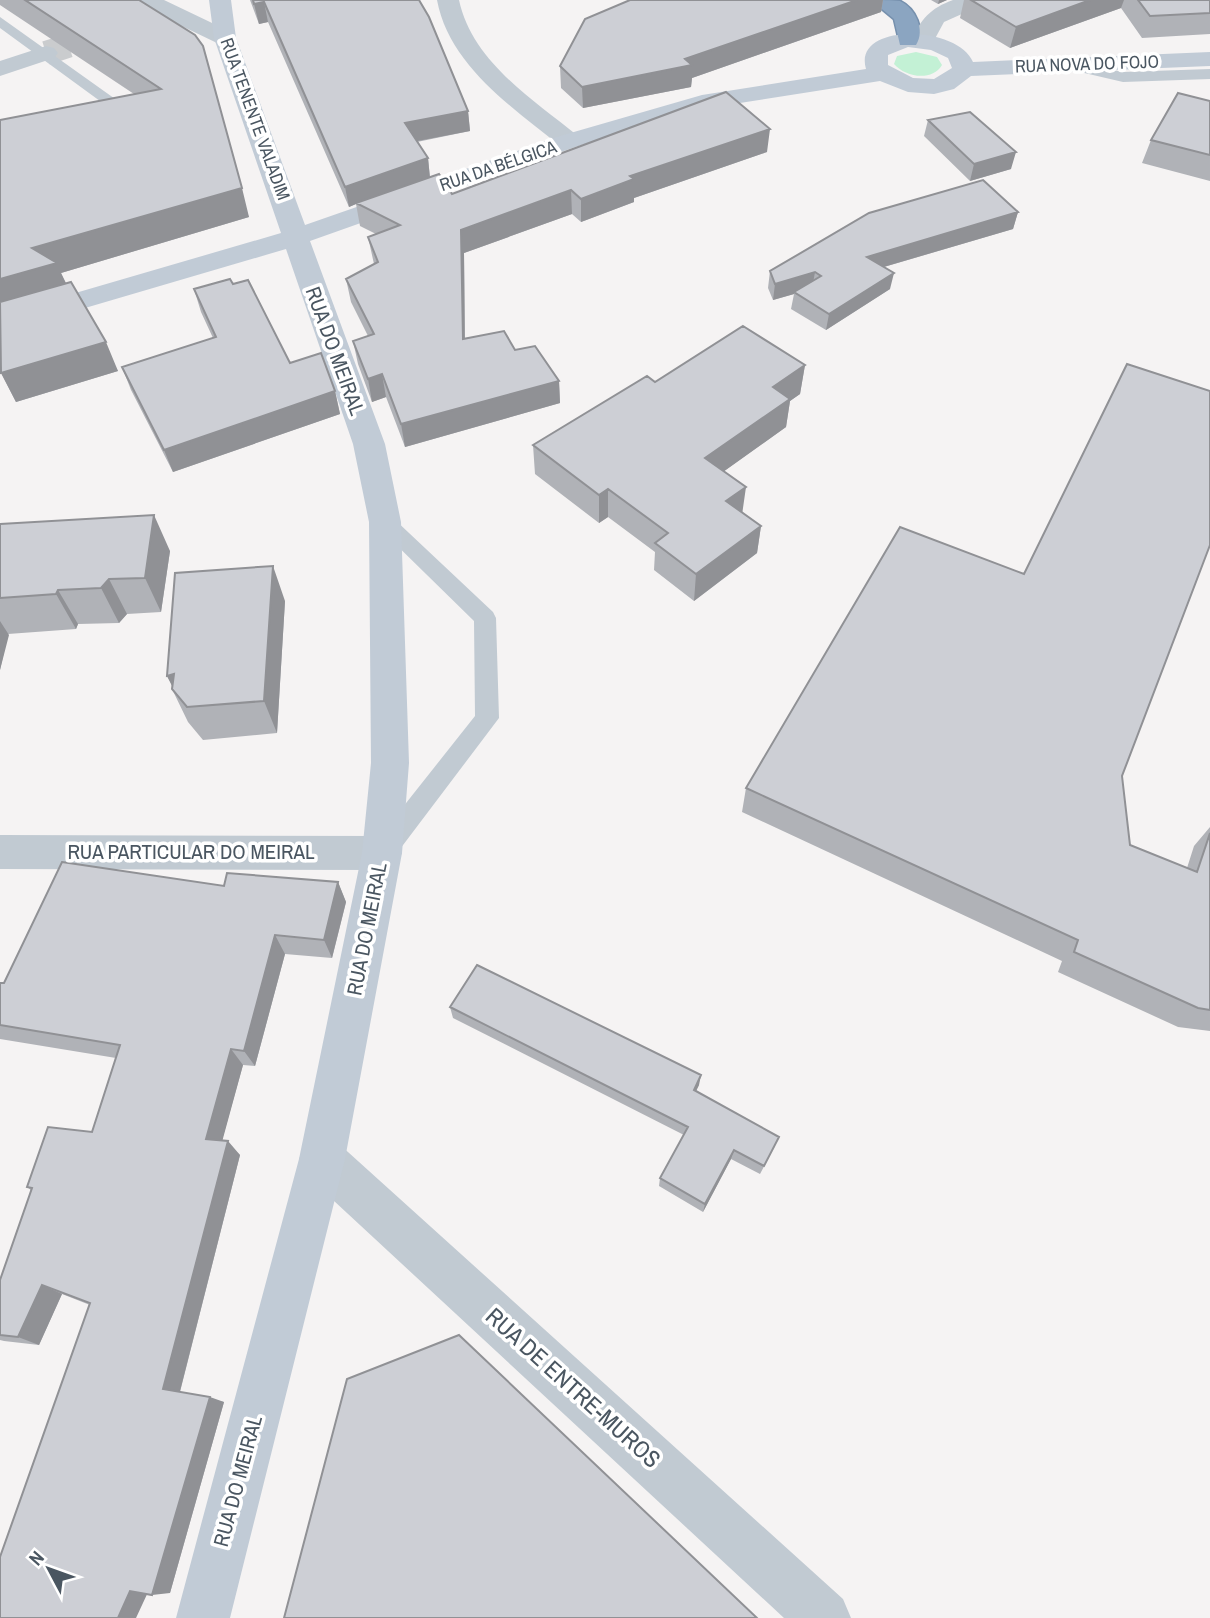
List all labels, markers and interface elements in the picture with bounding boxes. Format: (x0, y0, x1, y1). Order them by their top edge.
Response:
street label: RUA TENENTE VALADIM (214, 34, 296, 203)
street label: RUA NOVA DO FOJO (1015, 48, 1159, 79)
street label: RUA DA BÉLGICA (436, 134, 560, 197)
street label: RUA DO MEIRAL (299, 282, 372, 420)
street label: RUA PARTICULAR DO MEIRAL (67, 837, 315, 866)
street label: RUA DO MEIRAL (339, 860, 394, 998)
street label: RUA DE ENTRE-MUROS (479, 1300, 668, 1475)
street label: RUA DO MEIRAL (206, 1412, 269, 1550)
north arrow (14, 1534, 84, 1604)
text: N (23, 1545, 50, 1571)

